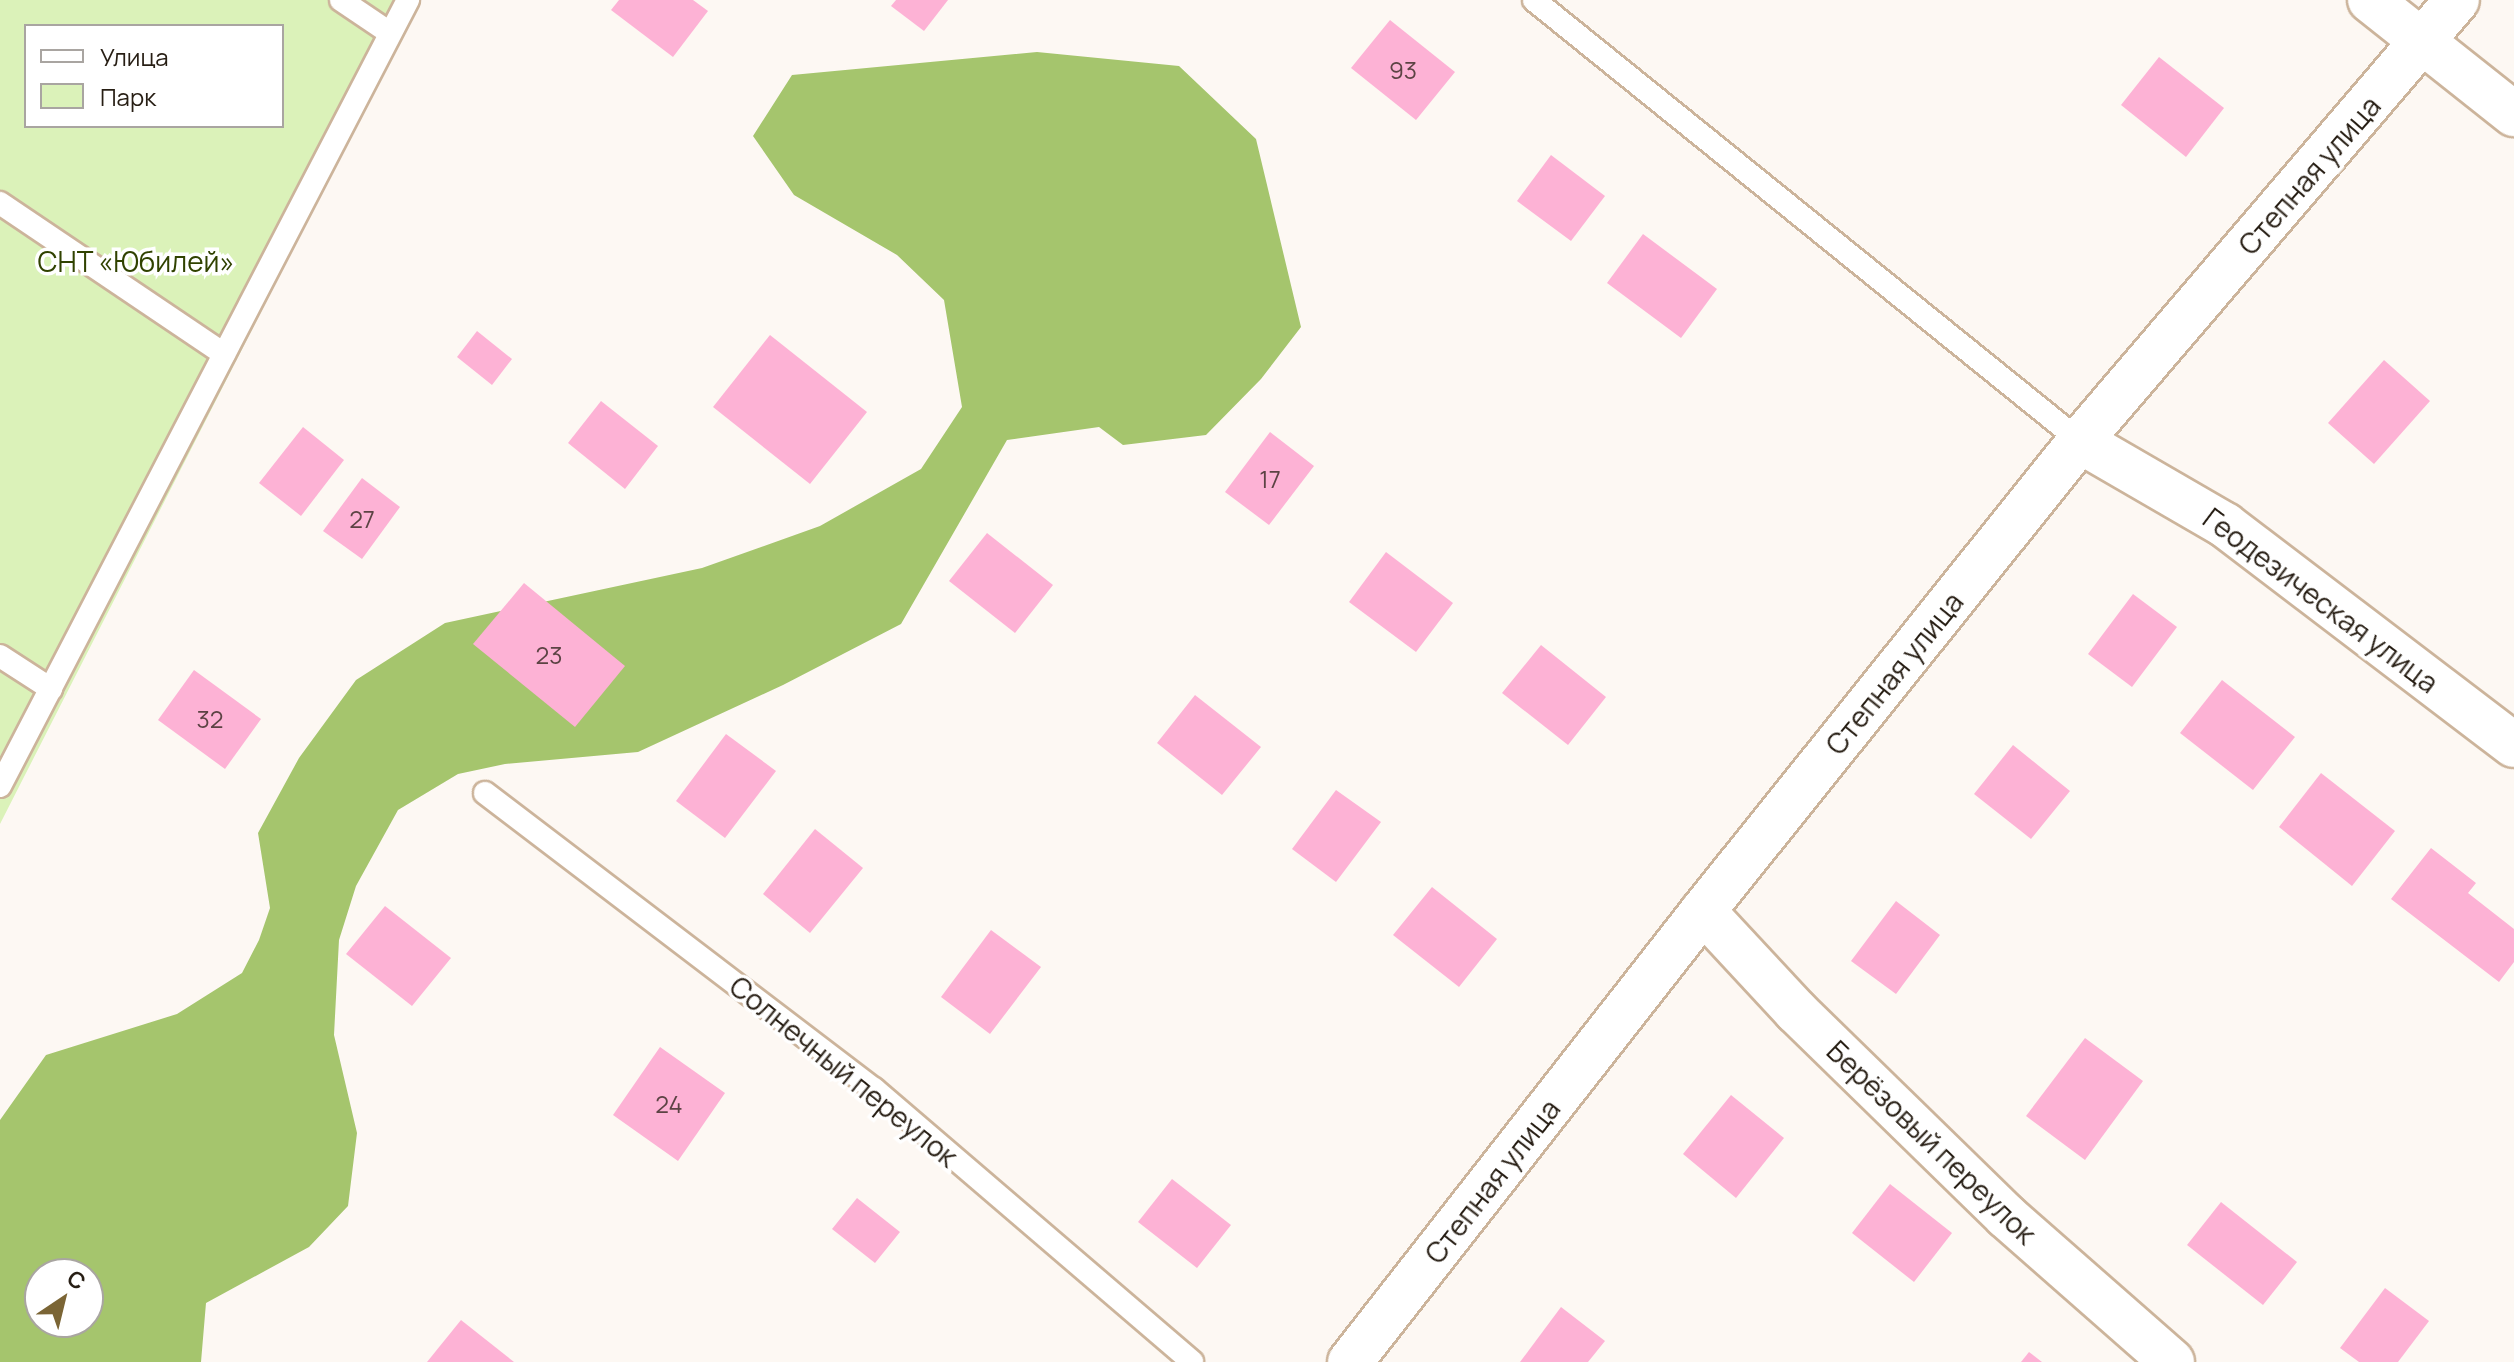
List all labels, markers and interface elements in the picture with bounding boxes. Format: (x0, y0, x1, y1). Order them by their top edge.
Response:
legend (24, 24, 284, 128)
text: Улица (100, 40, 169, 73)
house number: 93 (1389, 56, 1417, 84)
text: Парк (100, 80, 156, 113)
street label: Степная улица (2231, 89, 2387, 261)
park label: СНТ «Юбилей» (37, 244, 235, 278)
house number: 17 (1259, 465, 1281, 493)
street label: Геодезическая улица (2197, 501, 2445, 699)
house number: 27 (349, 505, 375, 533)
street label: Степная улица (1818, 585, 1970, 761)
house number: 23 (536, 641, 562, 669)
house number: 32 (197, 705, 223, 733)
street label: Солнечный переулок (723, 969, 965, 1173)
street label: Берёзовый переулок (1821, 1034, 2043, 1250)
house number: 24 (655, 1090, 683, 1118)
street label: Степная улица (1418, 1092, 1566, 1270)
north arrow (24, 1258, 104, 1338)
text: С (61, 1263, 92, 1297)

